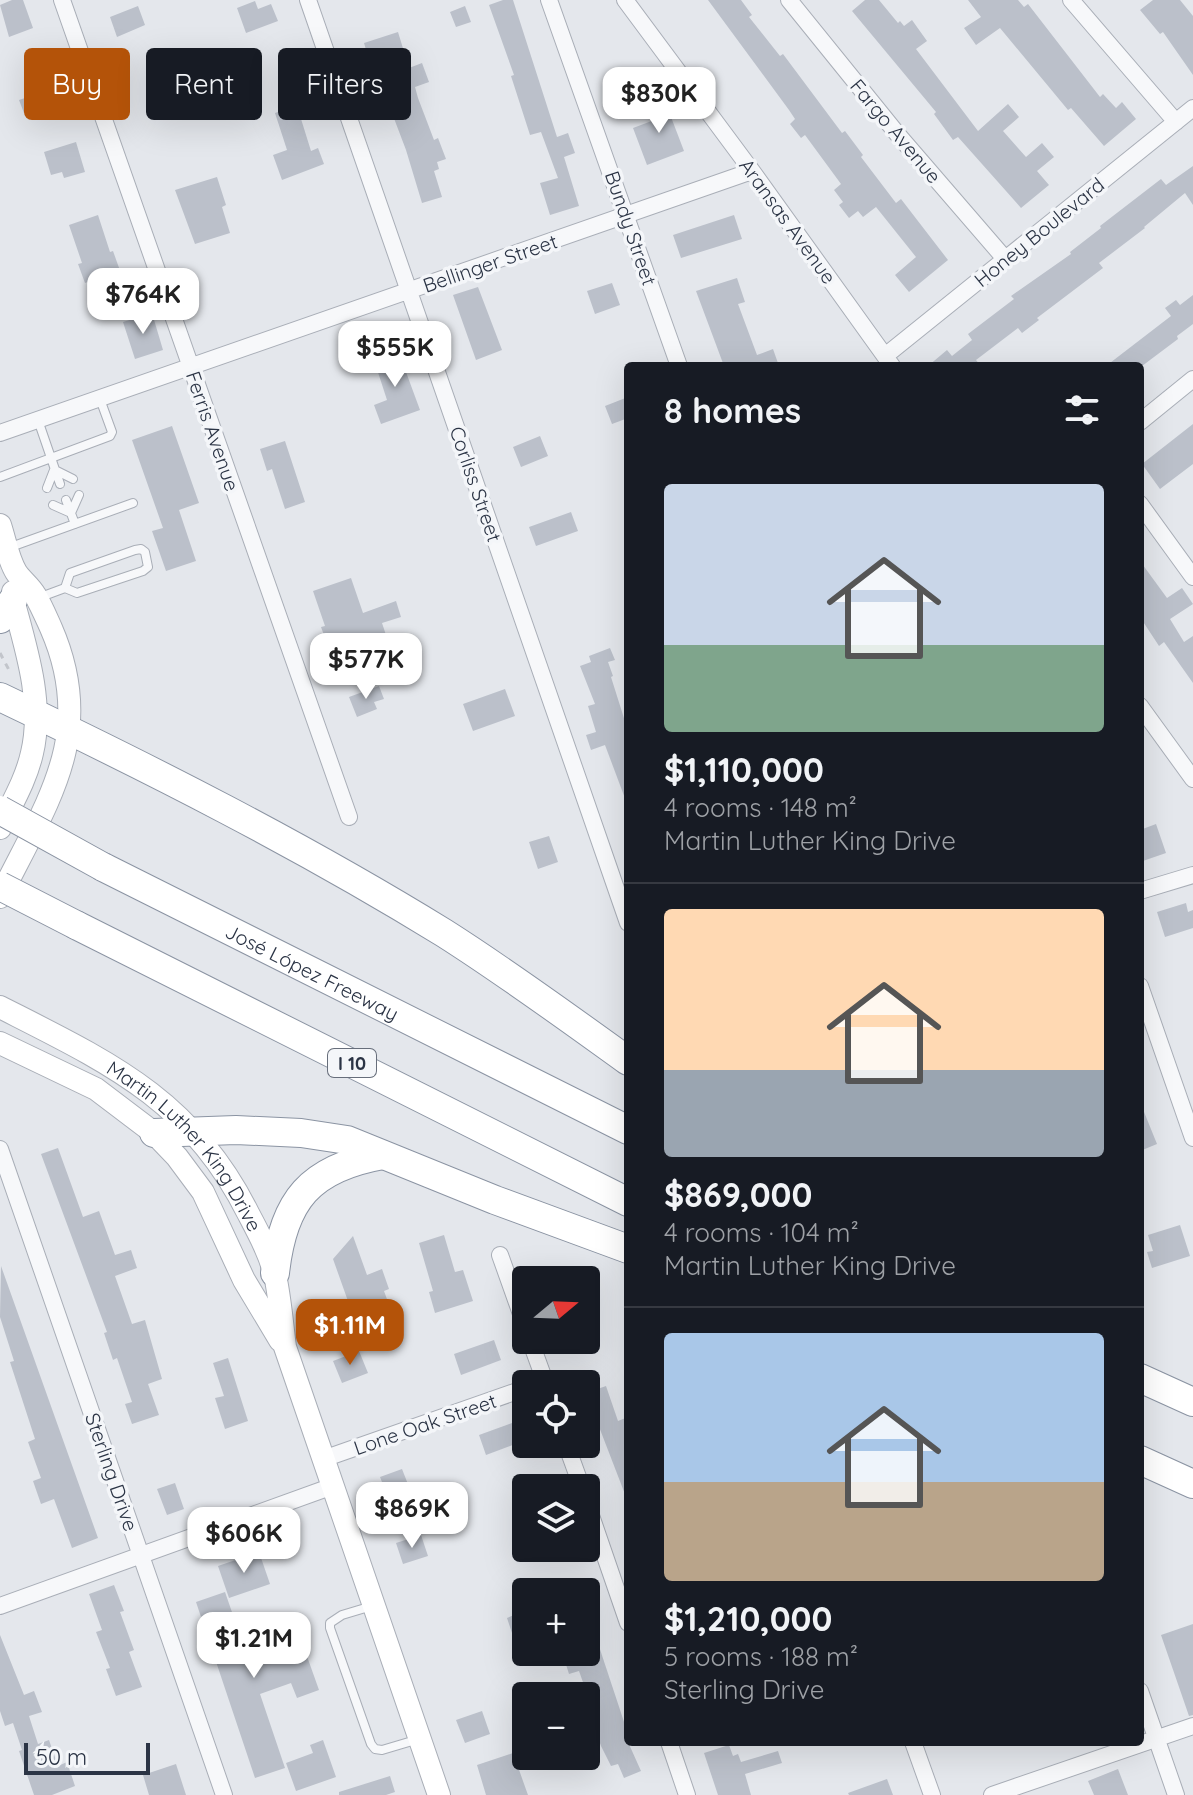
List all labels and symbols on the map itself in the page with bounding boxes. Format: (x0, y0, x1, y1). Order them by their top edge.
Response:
pin: $830K (603, 67, 715, 135)
street label: Fargo Avenue (845, 74, 947, 188)
street label: Aransas Avenue (734, 153, 842, 289)
street label: Bundy Street (600, 167, 662, 289)
street label: Honey Boulevard (969, 172, 1109, 292)
street label: Bellinger Street (419, 228, 561, 298)
pin: $764K (87, 268, 199, 336)
pin: $555K (339, 321, 451, 389)
street label: Ferris Avenue (181, 368, 245, 494)
street label: Corliss Street (445, 423, 508, 545)
pin: $577K (310, 633, 422, 701)
street label: José López Freeway (221, 918, 403, 1026)
road number: I 10 (328, 1049, 376, 1077)
street label: Martin Luther King Drive (103, 1055, 268, 1235)
north arrow (512, 1266, 600, 1354)
pin: $1.11M (285, 1299, 415, 1367)
street label: Lone Oak Street (350, 1388, 500, 1460)
street label: Sterling Drive (80, 1410, 144, 1534)
pin: $869K (356, 1482, 468, 1550)
pin: $606K (188, 1507, 300, 1575)
pin: $1.21M (189, 1612, 319, 1680)
scale bar (24, 1739, 150, 1775)

